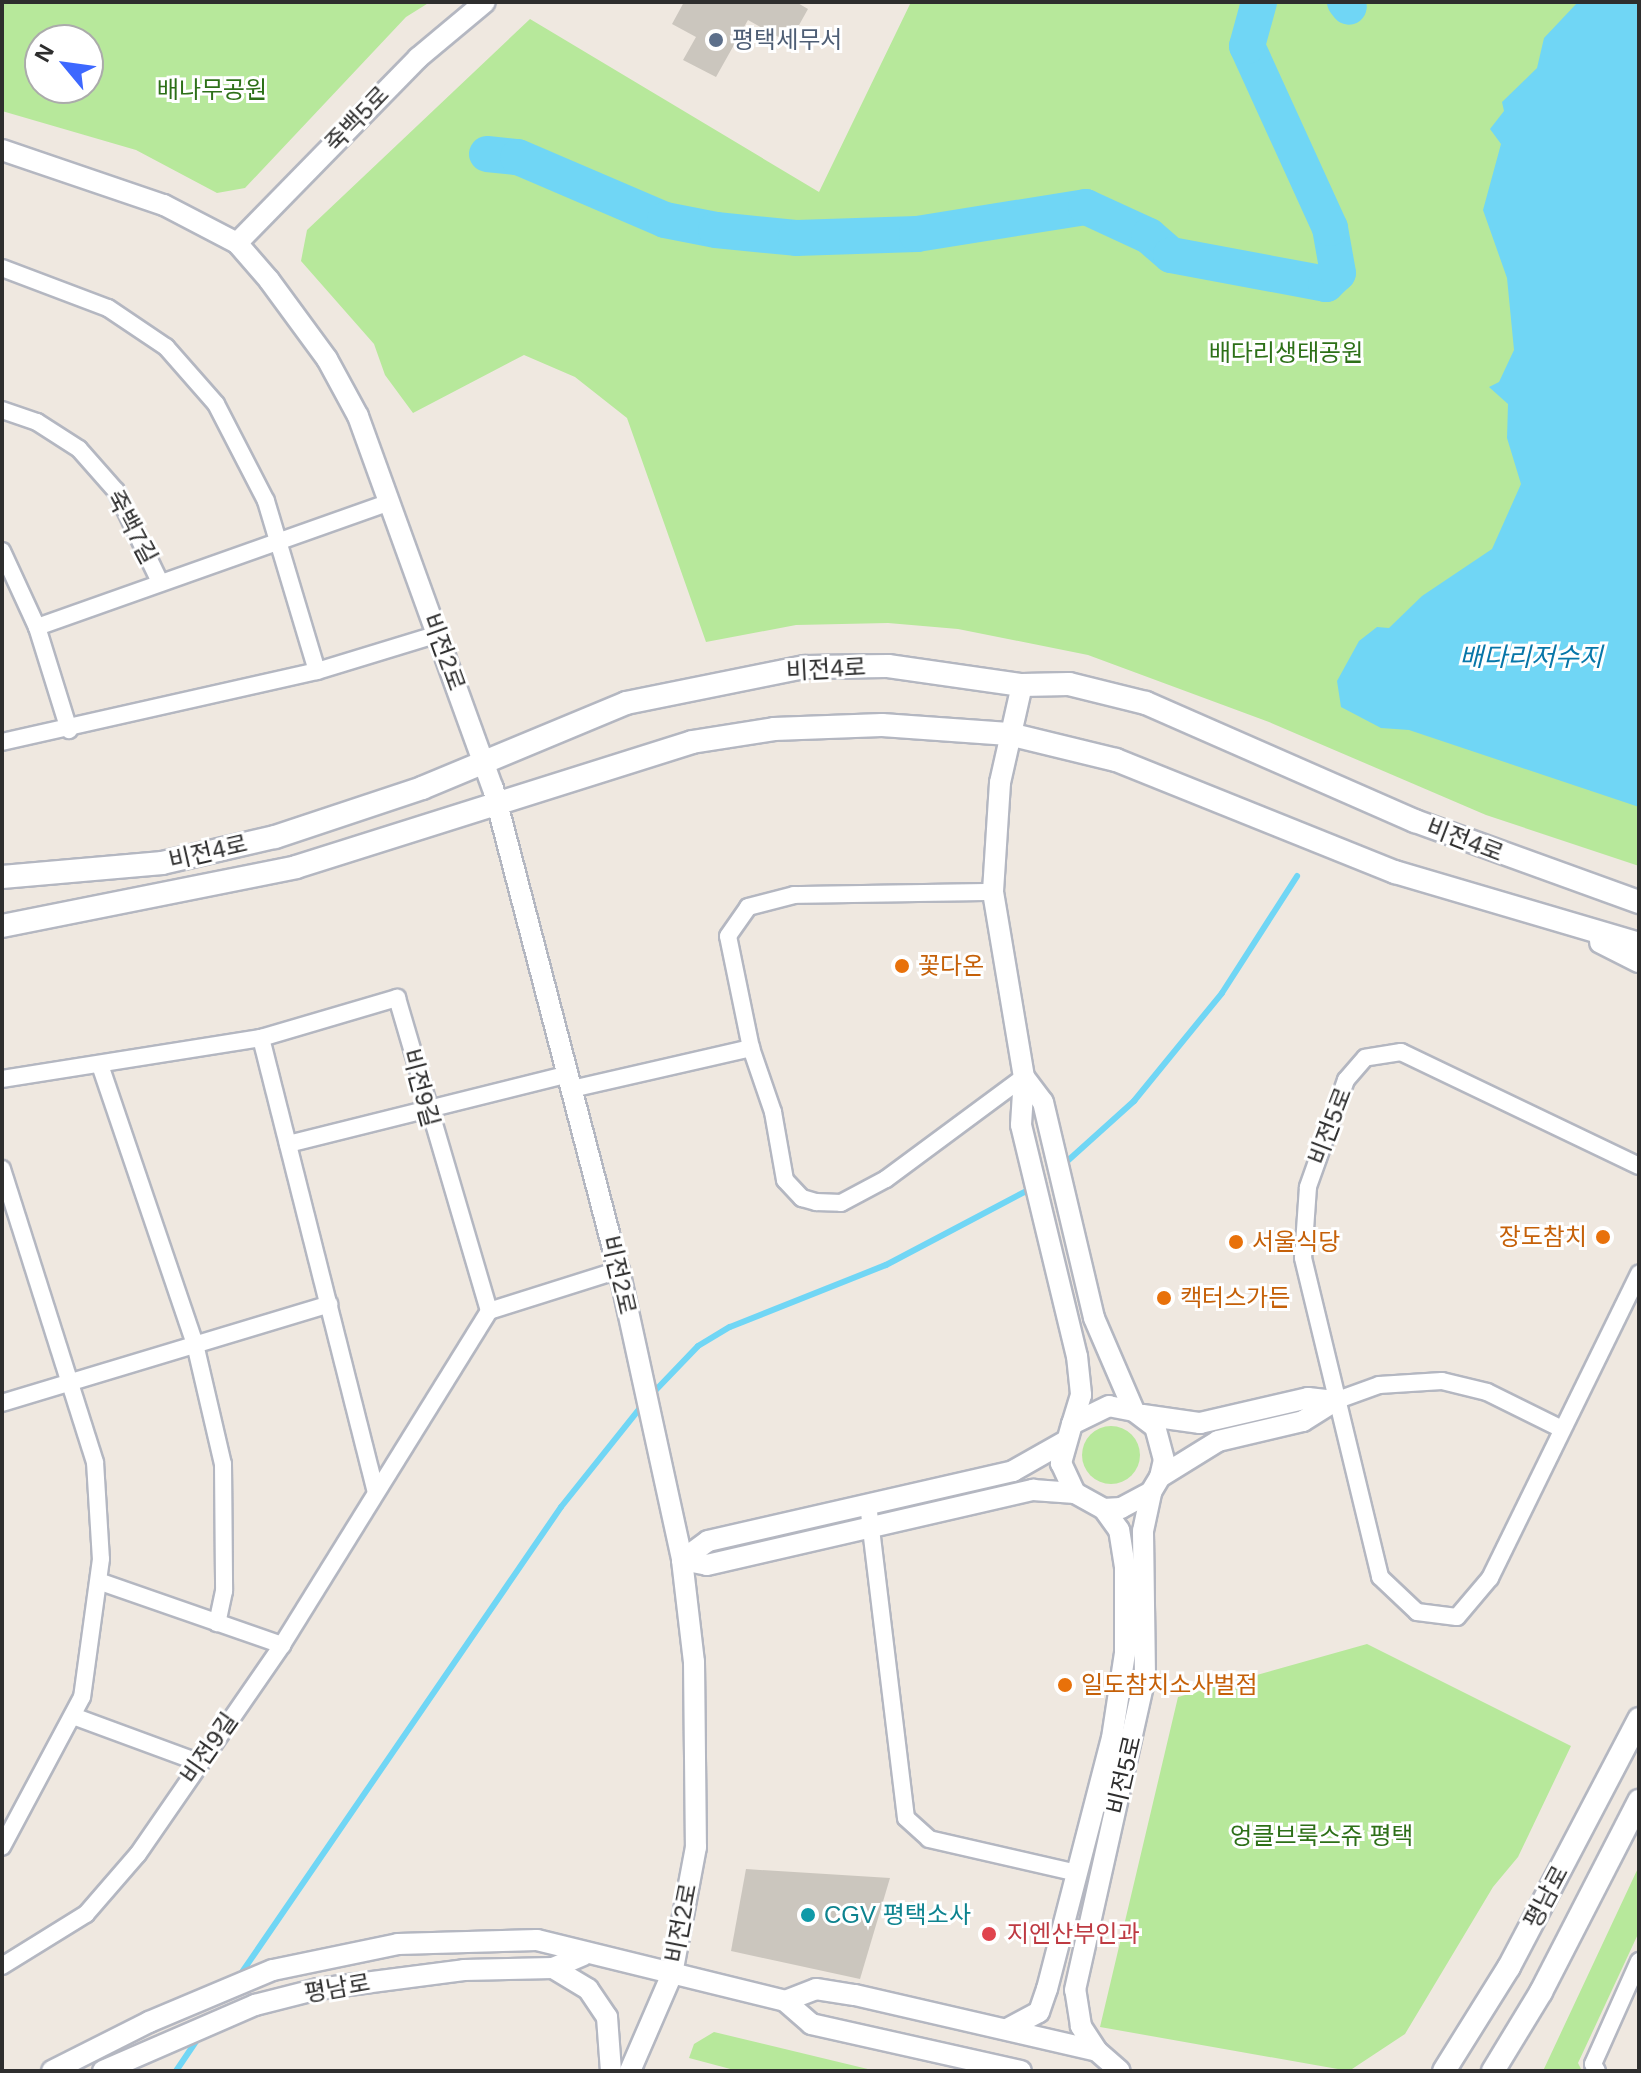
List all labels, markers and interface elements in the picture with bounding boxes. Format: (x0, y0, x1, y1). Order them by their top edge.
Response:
north arrow (24, 24, 104, 104)
place label: 평택세무서 (732, 26, 842, 54)
marker: 평택세무서 (707, 31, 725, 49)
text: N (30, 40, 59, 66)
park label: 배나무공원 (157, 76, 267, 104)
street label: 죽백5로 (319, 80, 395, 158)
park label: 배다리생태공원 (1209, 339, 1363, 367)
street label: 죽백7길 (101, 485, 163, 569)
street label: 비전2로 (417, 610, 471, 694)
water label: 배다리저수지 (1459, 642, 1603, 674)
street label: 비전4로 (786, 653, 866, 685)
street label: 비전4로 (1423, 812, 1507, 868)
street label: 비전4로 (166, 829, 250, 875)
place label: 꽃다온 (918, 952, 984, 980)
marker: 꽃다온 (893, 957, 911, 975)
street label: 비전9길 (397, 1046, 445, 1130)
street label: 비전5로 (1302, 1084, 1358, 1168)
place label: 장도참치 (1499, 1223, 1587, 1251)
place label: 서울식당 (1252, 1228, 1340, 1256)
marker: 장도참치 (1594, 1228, 1612, 1246)
street label: 비전2로 (596, 1233, 642, 1317)
marker: 서울식당 (1227, 1233, 1245, 1251)
place label: 캑터스가든 (1180, 1284, 1290, 1312)
marker: 캑터스가든 (1155, 1289, 1173, 1307)
place label: 일도참치소사벌점 (1081, 1671, 1258, 1699)
marker: 일도참치소사벌점 (1056, 1676, 1074, 1694)
street label: 비전9길 (174, 1707, 244, 1789)
street label: 비전5로 (1101, 1733, 1147, 1817)
park label: 엉클브룩스쥬 평택 (1230, 1822, 1414, 1850)
street label: 평남로 (1518, 1861, 1574, 1933)
street label: 비전2로 (659, 1881, 703, 1965)
place label: CGV 평택소사 (824, 1901, 971, 1929)
marker: CGV 평택소사 (799, 1906, 817, 1924)
place label: 지엔산부인과 (1007, 1920, 1139, 1948)
marker: 지엔산부인과 (978, 1923, 1000, 1945)
street label: 평남로 (302, 1968, 372, 2008)

